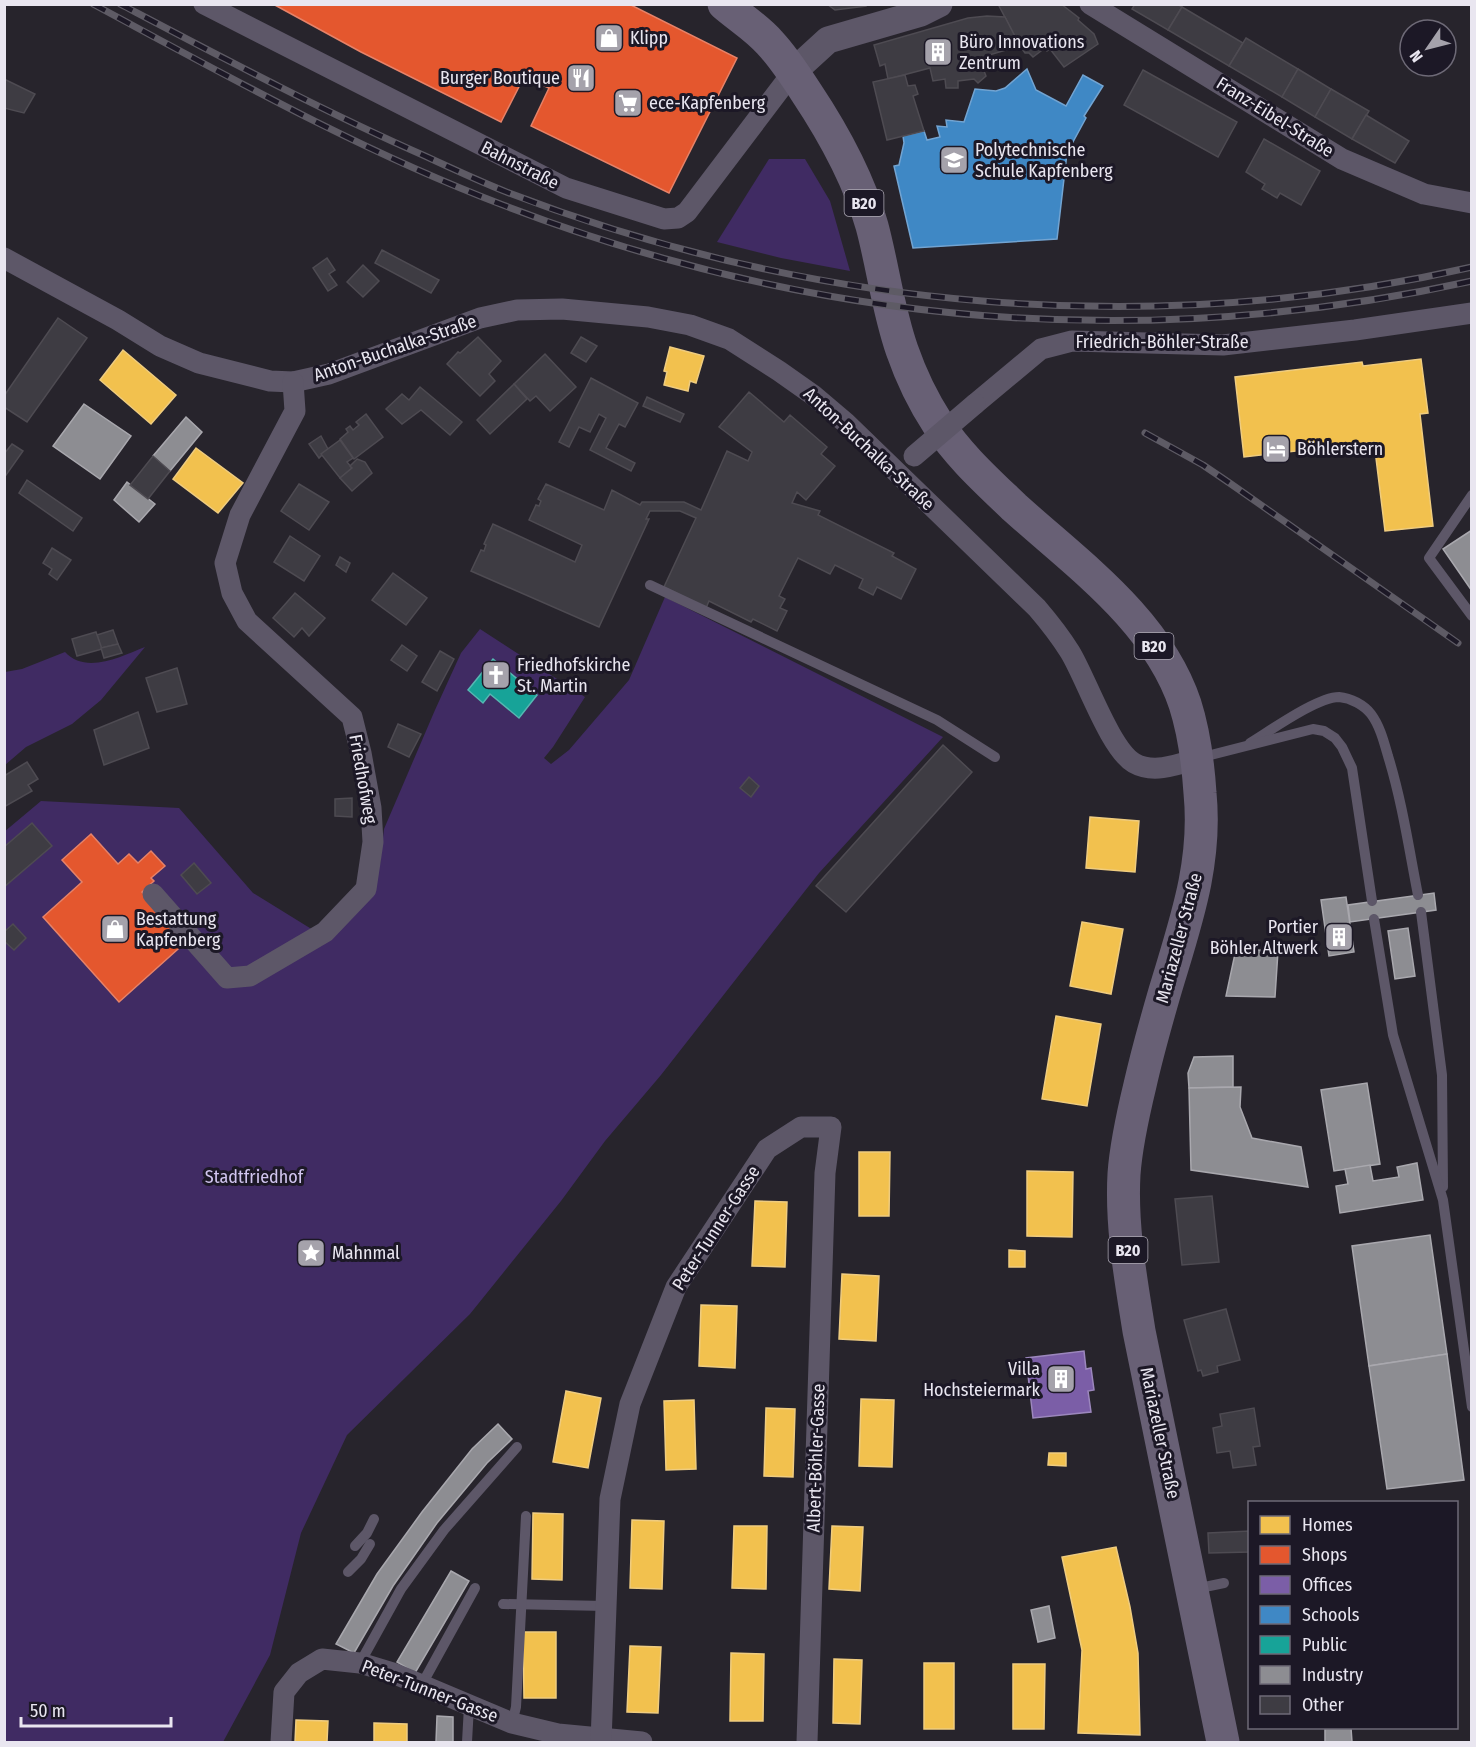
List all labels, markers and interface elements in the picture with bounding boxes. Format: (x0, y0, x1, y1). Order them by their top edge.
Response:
north arrow (1398, 18, 1458, 78)
shop icon: Klipp (593, 22, 625, 54)
place label: Klipp (630, 27, 668, 49)
place label: Büro Innovations Zentrum (959, 31, 1085, 74)
building icon: Büro Innovations Zentrum (922, 36, 954, 68)
text: N (1406, 47, 1427, 66)
restaurant icon: Burger Boutique (565, 62, 597, 94)
place label: Burger Boutique (440, 67, 560, 89)
street label: Franz-Eibel-Straße (1212, 72, 1338, 162)
supermarket icon: ece-Kapfenberg (612, 87, 644, 119)
place label: ece-Kapfenberg (649, 92, 766, 114)
street label: Bahnstraße (477, 136, 563, 194)
place label: Polytechnische Schule Kapfenberg (975, 139, 1113, 182)
school or university icon: Polytechnische Schule Kapfenberg (938, 144, 970, 176)
road number: B20 (844, 190, 884, 216)
street label: Anton-Buchalka-Straße (311, 310, 479, 386)
street label: Friedrich-Böhler-Straße (1075, 331, 1249, 353)
street label: Anton-Buchalka-Straße (799, 383, 939, 515)
hotel icon: Böhlerstern (1260, 433, 1292, 465)
place label: Böhlerstern (1297, 438, 1383, 460)
road number: B20 (1134, 633, 1174, 659)
place label: Friedhofskirche St. Martin (517, 654, 631, 697)
church icon: Friedhofskirche St. Martin (480, 659, 512, 691)
street label: Friedhofweg (344, 733, 382, 826)
street label: Mariazeller Straße (1151, 870, 1207, 1005)
place label: Bestattung Kapfenberg (136, 908, 221, 951)
shop icon: Bestattung Kapfenberg (99, 913, 131, 945)
place label: Portier Böhler Altwerk (1210, 916, 1319, 959)
building icon: Portier Böhler Altwerk (1323, 921, 1355, 953)
street label: Peter-Tunner-Gasse (668, 1162, 764, 1294)
park label: Stadtfriedhof (205, 1166, 305, 1188)
place icon: Mahnmal (295, 1237, 327, 1269)
road number: B20 (1108, 1237, 1148, 1263)
place label: Mahnmal (332, 1242, 400, 1264)
place label: Villa Hochsteiermark (923, 1358, 1041, 1401)
building icon: Villa Hochsteiermark (1045, 1363, 1077, 1395)
street label: Mariazeller Straße (1135, 1365, 1185, 1501)
street label: Albert-Böhler-Gasse (802, 1383, 830, 1533)
legend (1248, 1501, 1458, 1729)
text: Homes (1302, 1514, 1353, 1536)
text: Shops (1302, 1544, 1347, 1566)
text: Offices (1302, 1574, 1352, 1596)
text: Schools (1302, 1604, 1360, 1626)
text: Public (1302, 1634, 1347, 1656)
street label: Peter-Tunner-Gasse (359, 1655, 501, 1727)
text: Industry (1302, 1664, 1363, 1686)
scale bar (21, 1690, 171, 1728)
text: Other (1302, 1694, 1345, 1716)
text: 50 m (30, 1700, 66, 1722)

